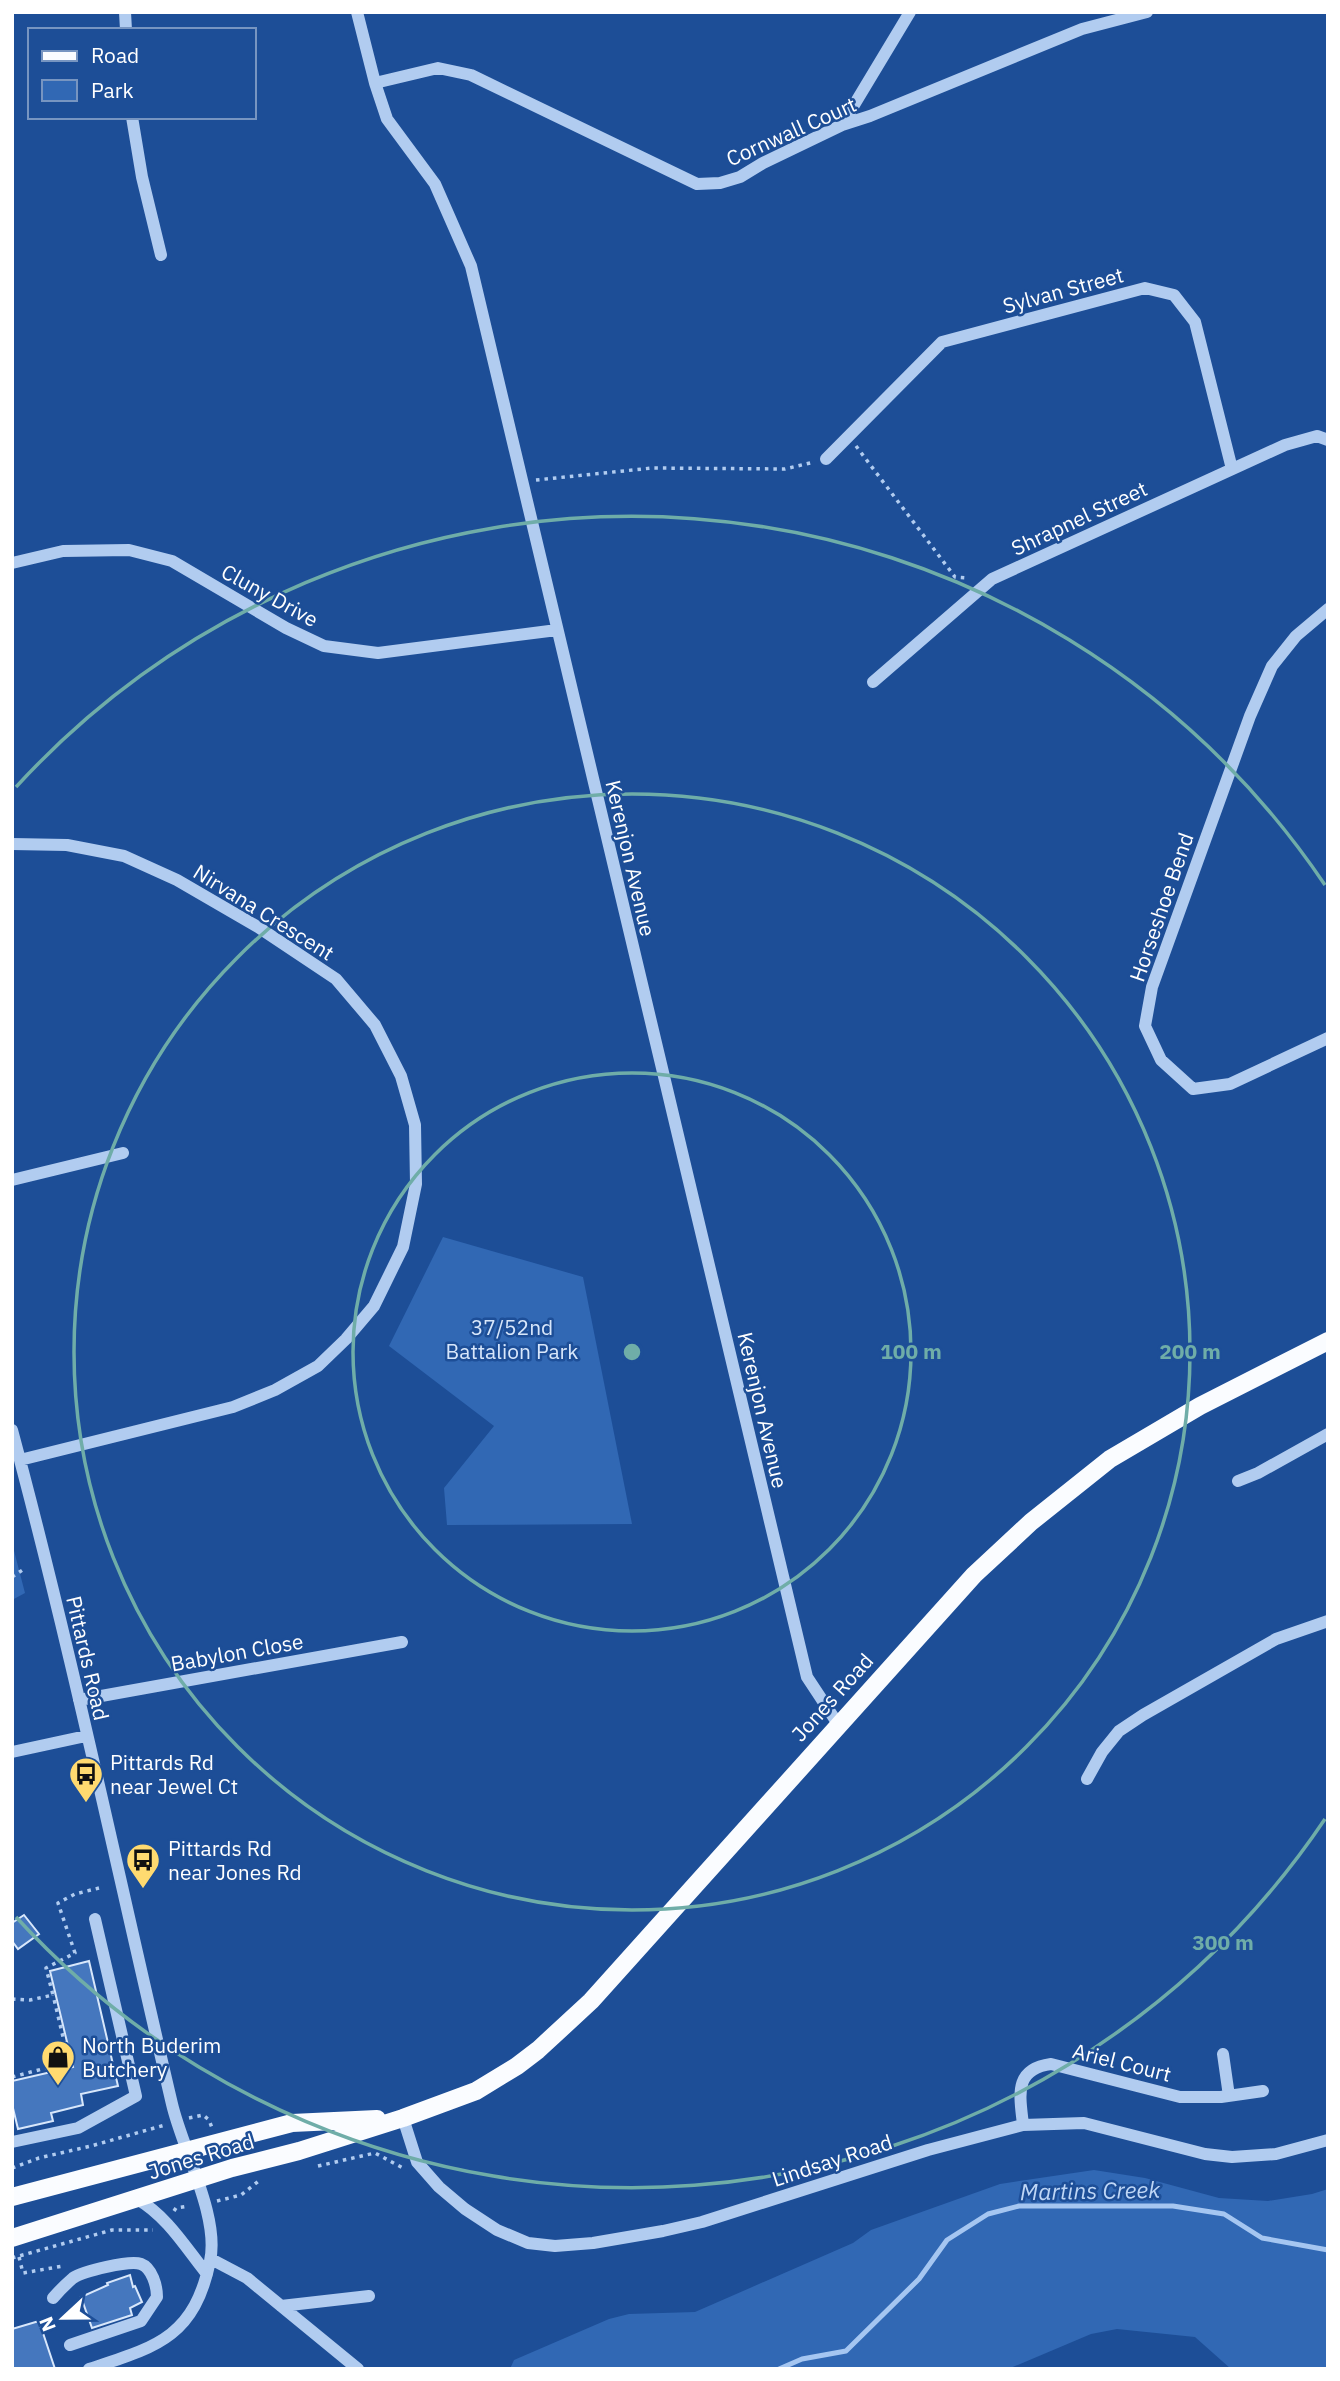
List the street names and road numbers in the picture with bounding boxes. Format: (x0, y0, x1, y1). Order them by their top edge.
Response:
street label: Cornwall Court (722, 90, 860, 172)
street label: Sylvan Street (999, 260, 1127, 320)
street label: Shrapnel Street (1007, 474, 1151, 562)
street label: Cluny Drive (217, 557, 323, 633)
street label: Kerenjon Avenue (599, 777, 663, 939)
street label: Horseshoe Bend (1122, 829, 1200, 985)
street label: Nirvana Crescent (188, 857, 340, 967)
street label: Kerenjon Avenue (731, 1329, 795, 1491)
street label: Pittards Road (60, 1593, 116, 1723)
street label: Babylon Close (169, 1627, 305, 1677)
street label: Jones Road (785, 1647, 879, 1747)
street label: Ariel Court (1070, 2036, 1174, 2088)
street label: Jones Road (145, 2127, 257, 2185)
street label: Lindsay Road (768, 2127, 896, 2193)

